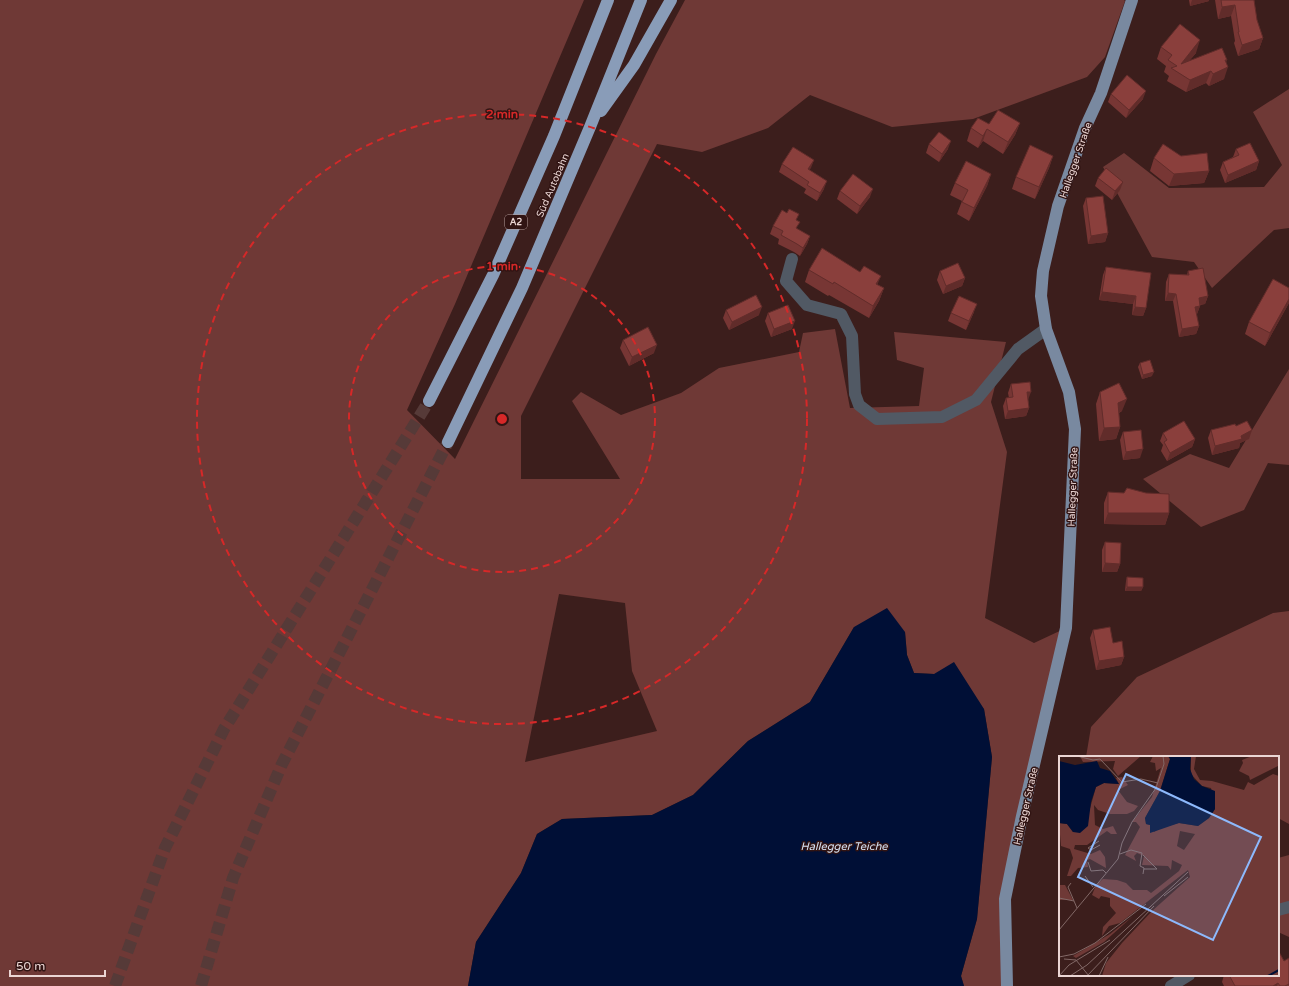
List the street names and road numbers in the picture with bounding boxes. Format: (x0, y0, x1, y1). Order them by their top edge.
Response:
street label: Hallegger Straße (1057, 120, 1095, 200)
street label: Süd Autobahn (534, 152, 572, 219)
road number: A2 (505, 215, 527, 229)
street label: Hallegger Straße (1066, 447, 1080, 527)
street label: Hallegger Straße (1011, 766, 1041, 846)

